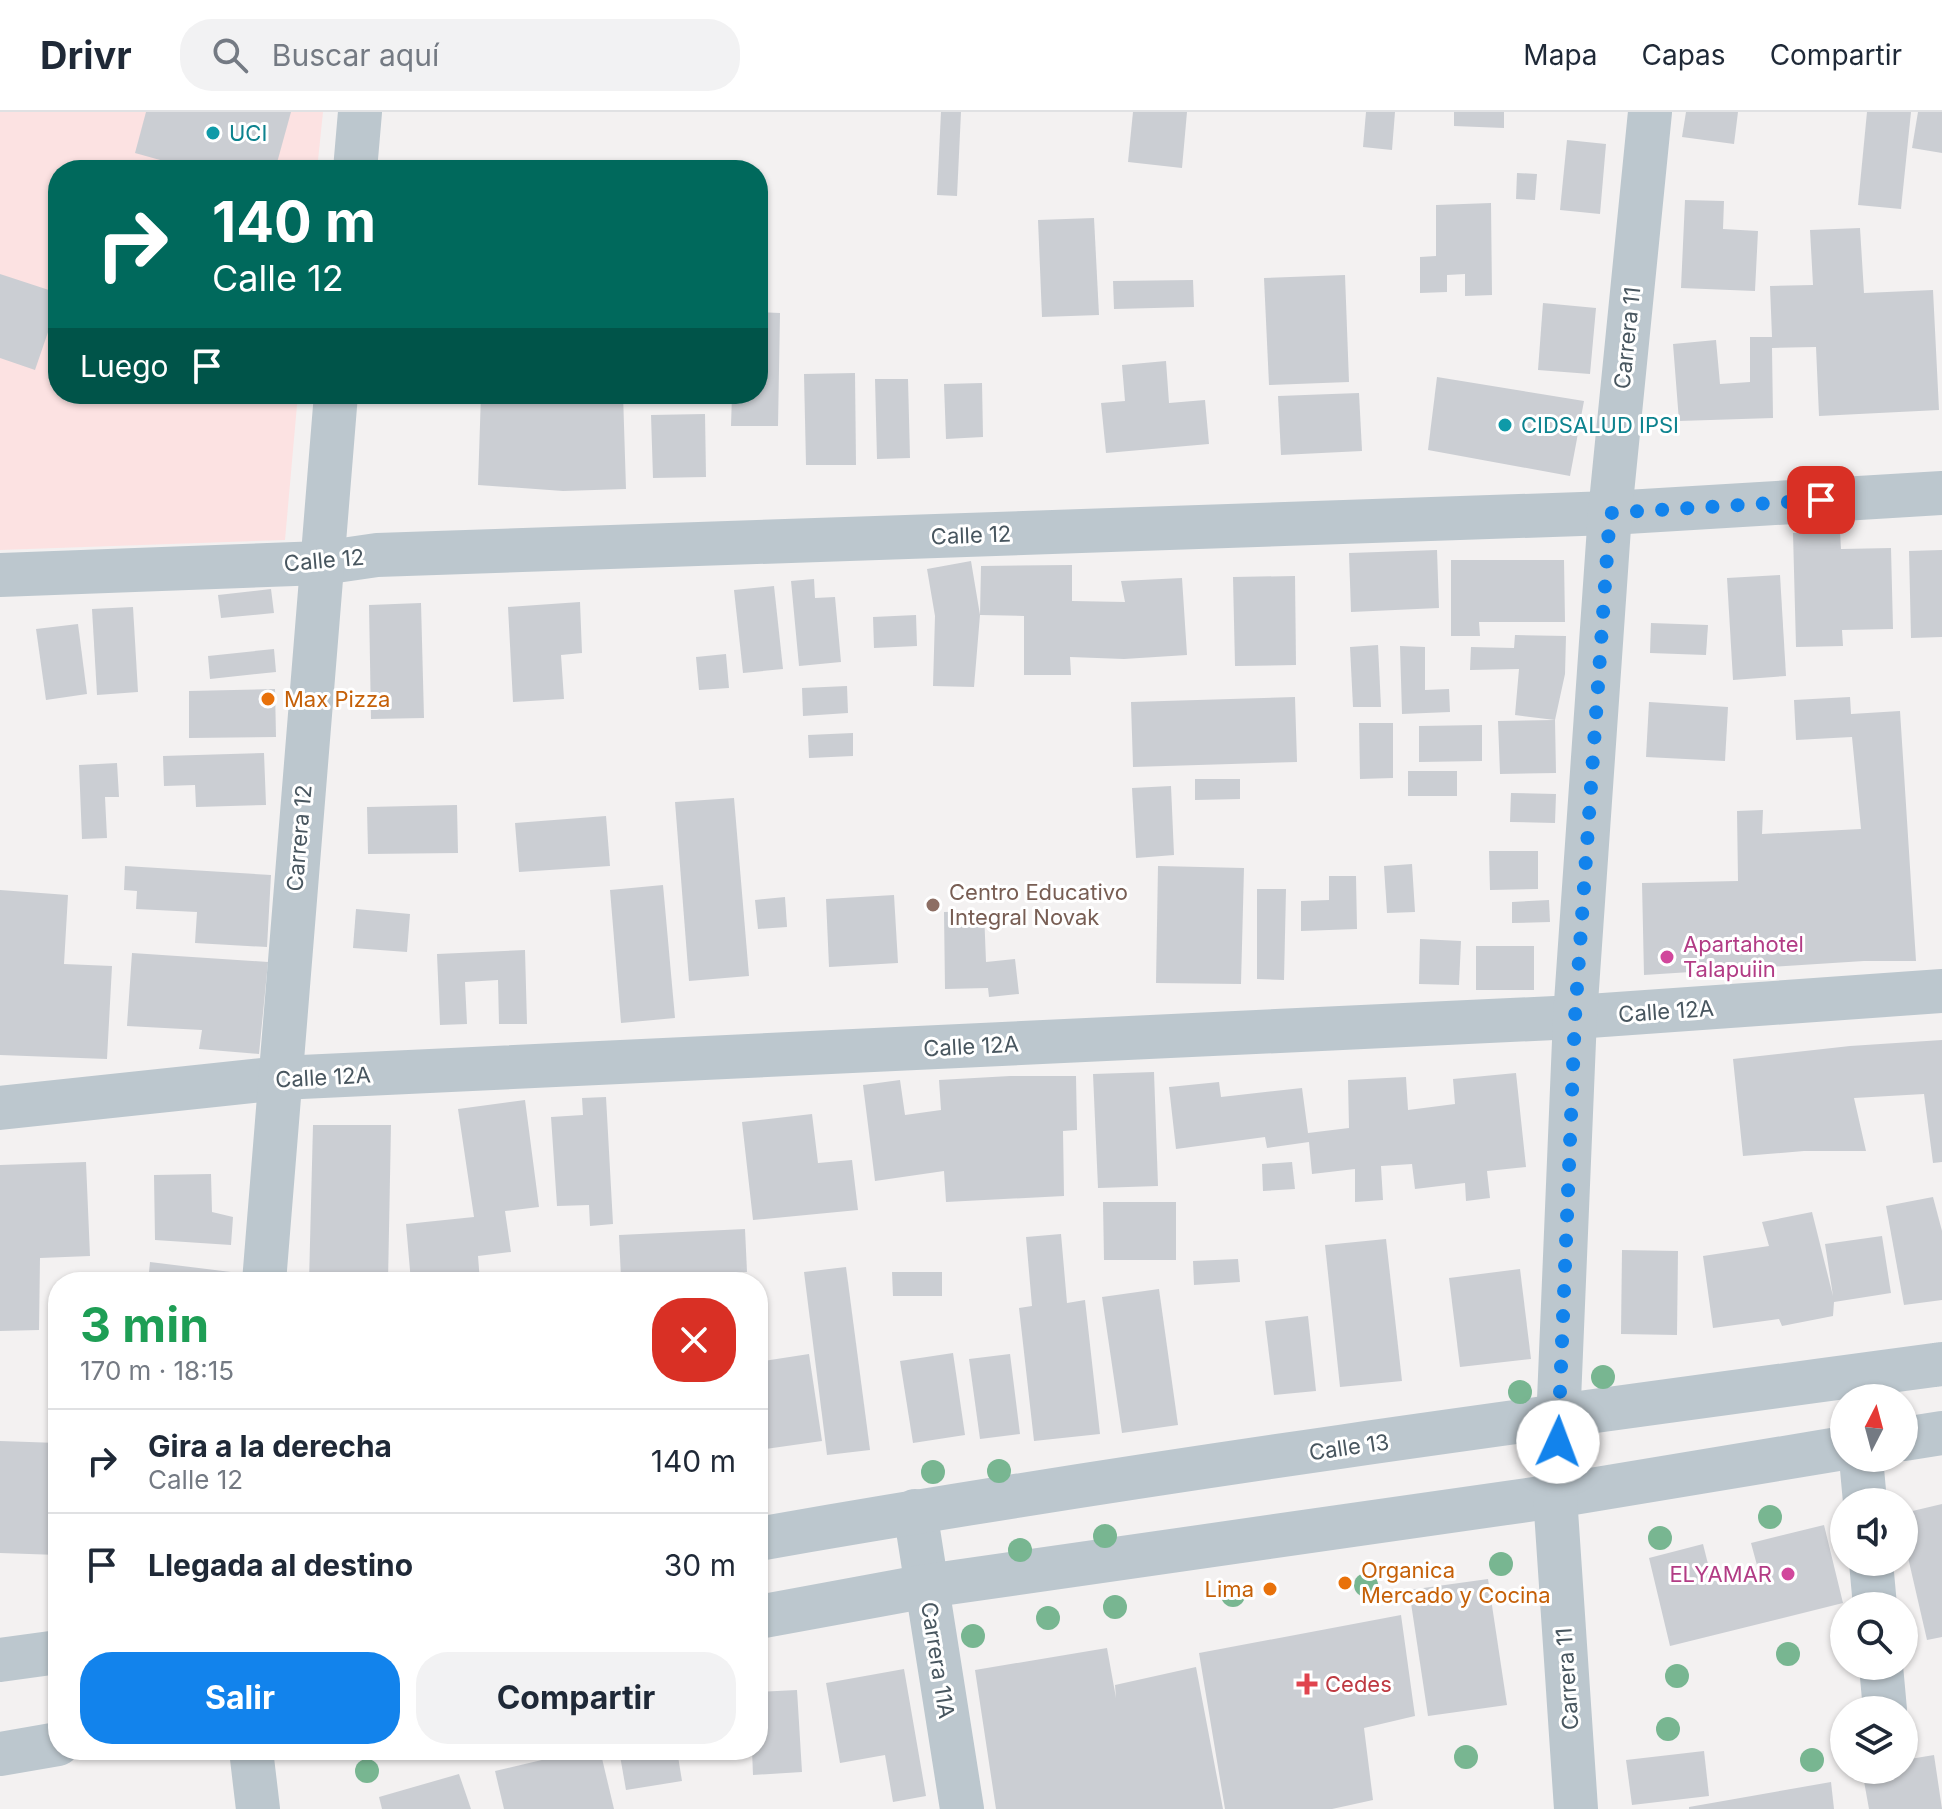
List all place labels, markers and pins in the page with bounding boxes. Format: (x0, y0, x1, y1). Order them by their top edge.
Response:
place label: UCI (229, 120, 267, 146)
marker: UCI (204, 124, 222, 142)
place label: CIDSALUD IPSI (1521, 412, 1679, 438)
marker: CIDSALUD IPSI (1496, 416, 1514, 434)
pin (1787, 466, 1855, 534)
place label: Max Pizza (284, 686, 390, 712)
marker: Max Pizza (259, 690, 277, 708)
place label: Centro Educativo Integral Novak (949, 879, 1128, 930)
marker: Centro Educativo Integral Novak (924, 896, 942, 914)
place label: Apartahotel Talapuiin (1683, 931, 1804, 982)
marker: Apartahotel Talapuiin (1658, 948, 1676, 966)
place label: Organica Mercado y Cocina (1361, 1557, 1551, 1608)
place label: ELYAMAR (1669, 1561, 1772, 1587)
marker: ELYAMAR (1779, 1565, 1797, 1583)
marker: Organica Mercado y Cocina (1336, 1574, 1354, 1592)
place label: Lima (1205, 1576, 1254, 1602)
marker: Lima (1261, 1580, 1279, 1598)
place label: Cedes (1325, 1671, 1392, 1697)
marker: Cedes (1296, 1673, 1318, 1695)

